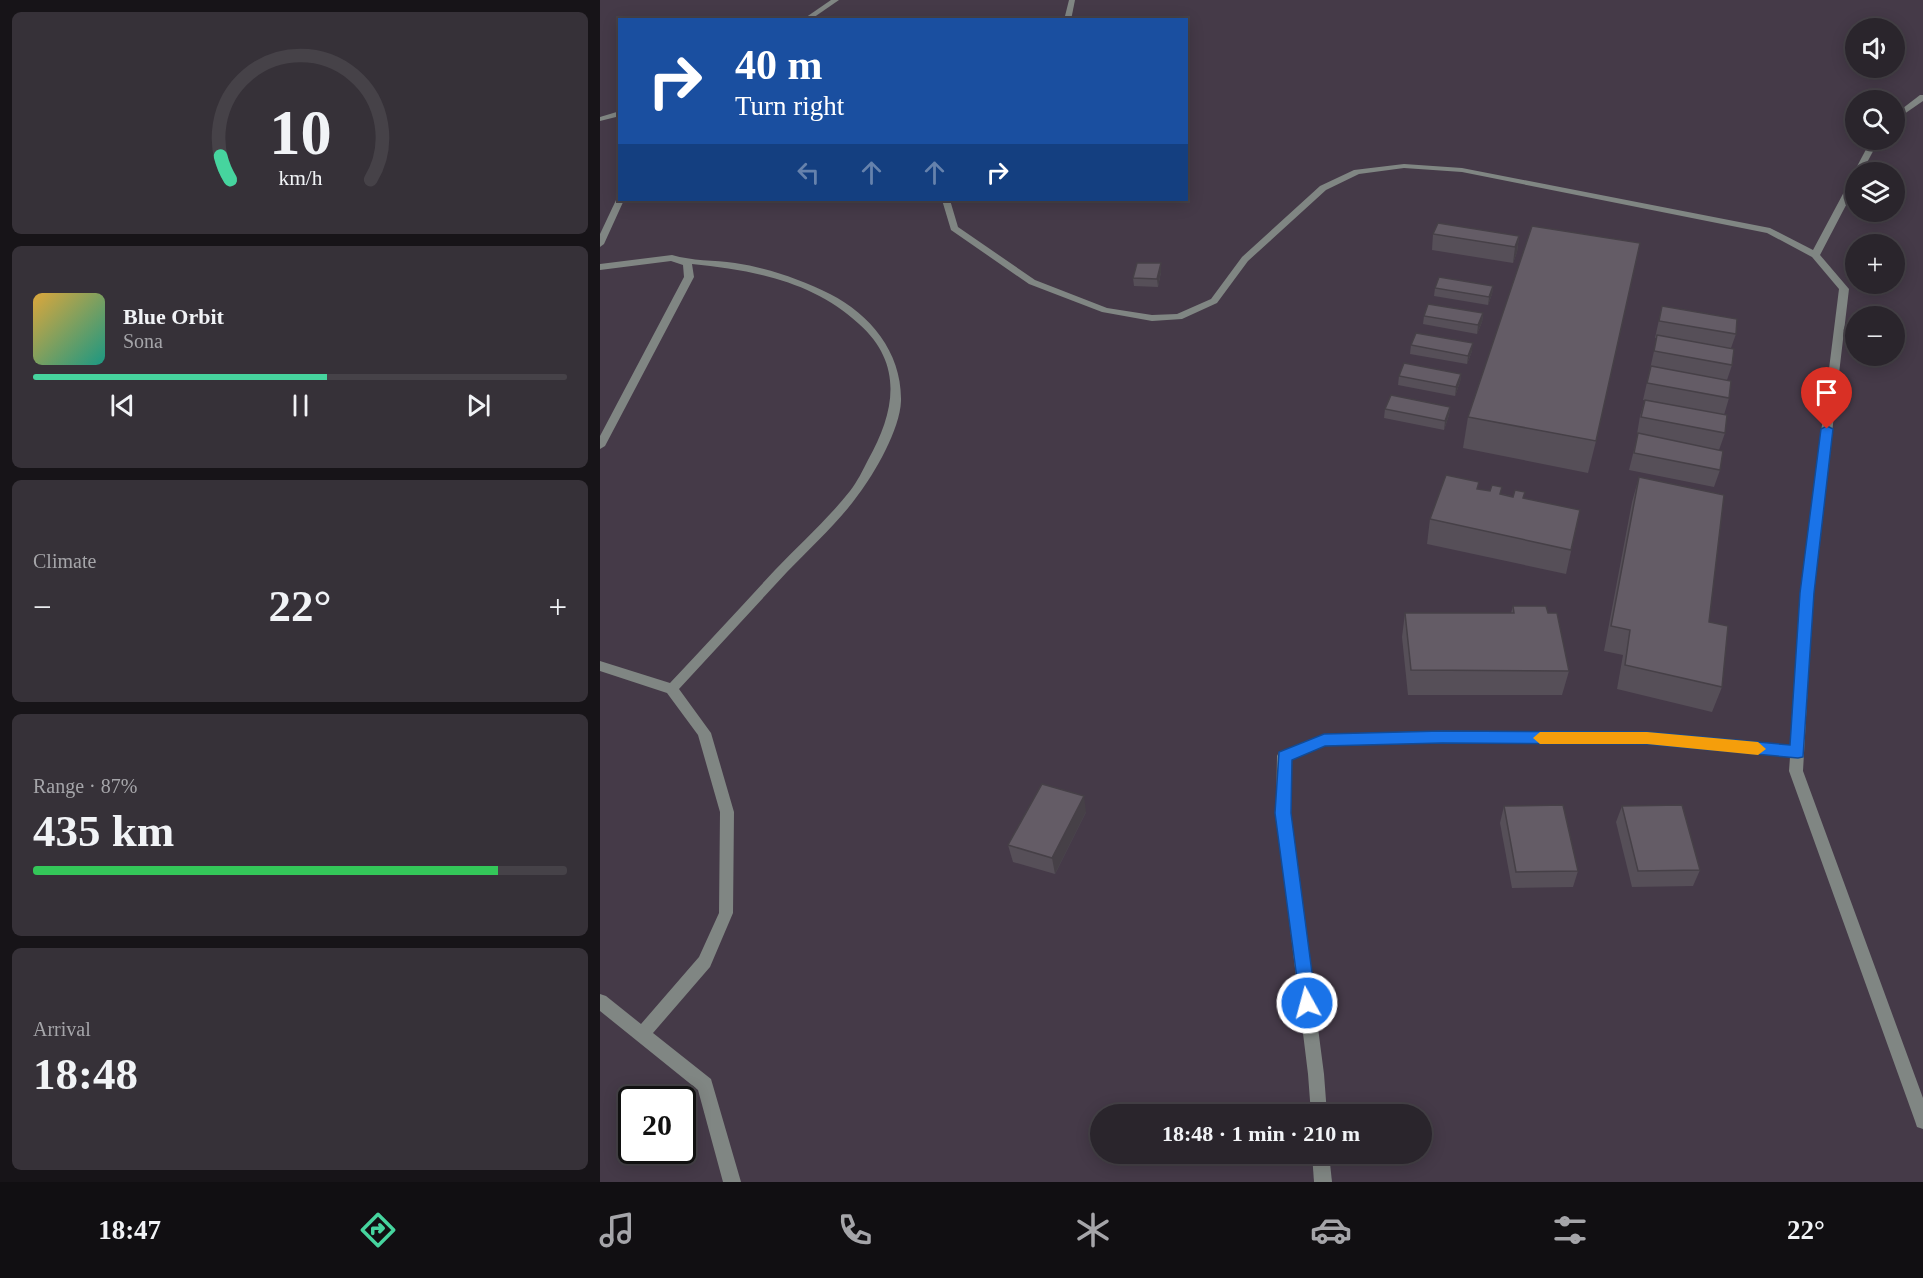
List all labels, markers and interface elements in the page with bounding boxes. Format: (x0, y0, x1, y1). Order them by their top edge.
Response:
map controls (1845, 18, 1905, 366)
button: sound (1845, 18, 1905, 78)
icon: right (636, 42, 714, 120)
text: 40 m (735, 42, 823, 88)
button: search (1845, 90, 1905, 150)
text: Turn right (735, 91, 844, 121)
text: 10 (269, 98, 331, 167)
icon: left (792, 156, 825, 189)
icon: ahead (855, 156, 888, 189)
icon: ahead (918, 156, 951, 189)
icon: right (981, 156, 1014, 189)
button: layers (1845, 162, 1905, 222)
text: km/h (278, 166, 322, 190)
button: + (1845, 234, 1905, 294)
text: Blue Orbit (123, 304, 224, 329)
button: − (1845, 306, 1905, 366)
text: Sona (123, 330, 163, 352)
pin (1801, 367, 1852, 429)
icon: arrive (1810, 376, 1843, 409)
icon: previous (106, 389, 139, 422)
icon: pause (284, 389, 317, 422)
icon: next (462, 389, 495, 422)
text: Climate (33, 550, 96, 572)
text: 22° (269, 581, 332, 631)
text: − (33, 589, 52, 625)
text: + (548, 589, 567, 625)
text: Range · 87% (33, 775, 137, 797)
text: 435 km (33, 806, 174, 856)
position arrow (1275, 971, 1339, 1035)
text: Arrival (33, 1018, 91, 1040)
text: 18:48 (33, 1049, 138, 1099)
speed limit sign: 20 (618, 1086, 696, 1164)
text: 18:48 · 1 min · 210 m (1162, 1121, 1360, 1146)
icon: directions (357, 1209, 399, 1251)
icon: music (596, 1209, 638, 1251)
icon: phone (834, 1209, 876, 1251)
icon: climate (1072, 1209, 1114, 1251)
icon: car (1310, 1209, 1352, 1251)
icon: filters (1549, 1209, 1591, 1251)
text: 18:47 (98, 1215, 161, 1245)
text: 22° (1787, 1215, 1825, 1245)

